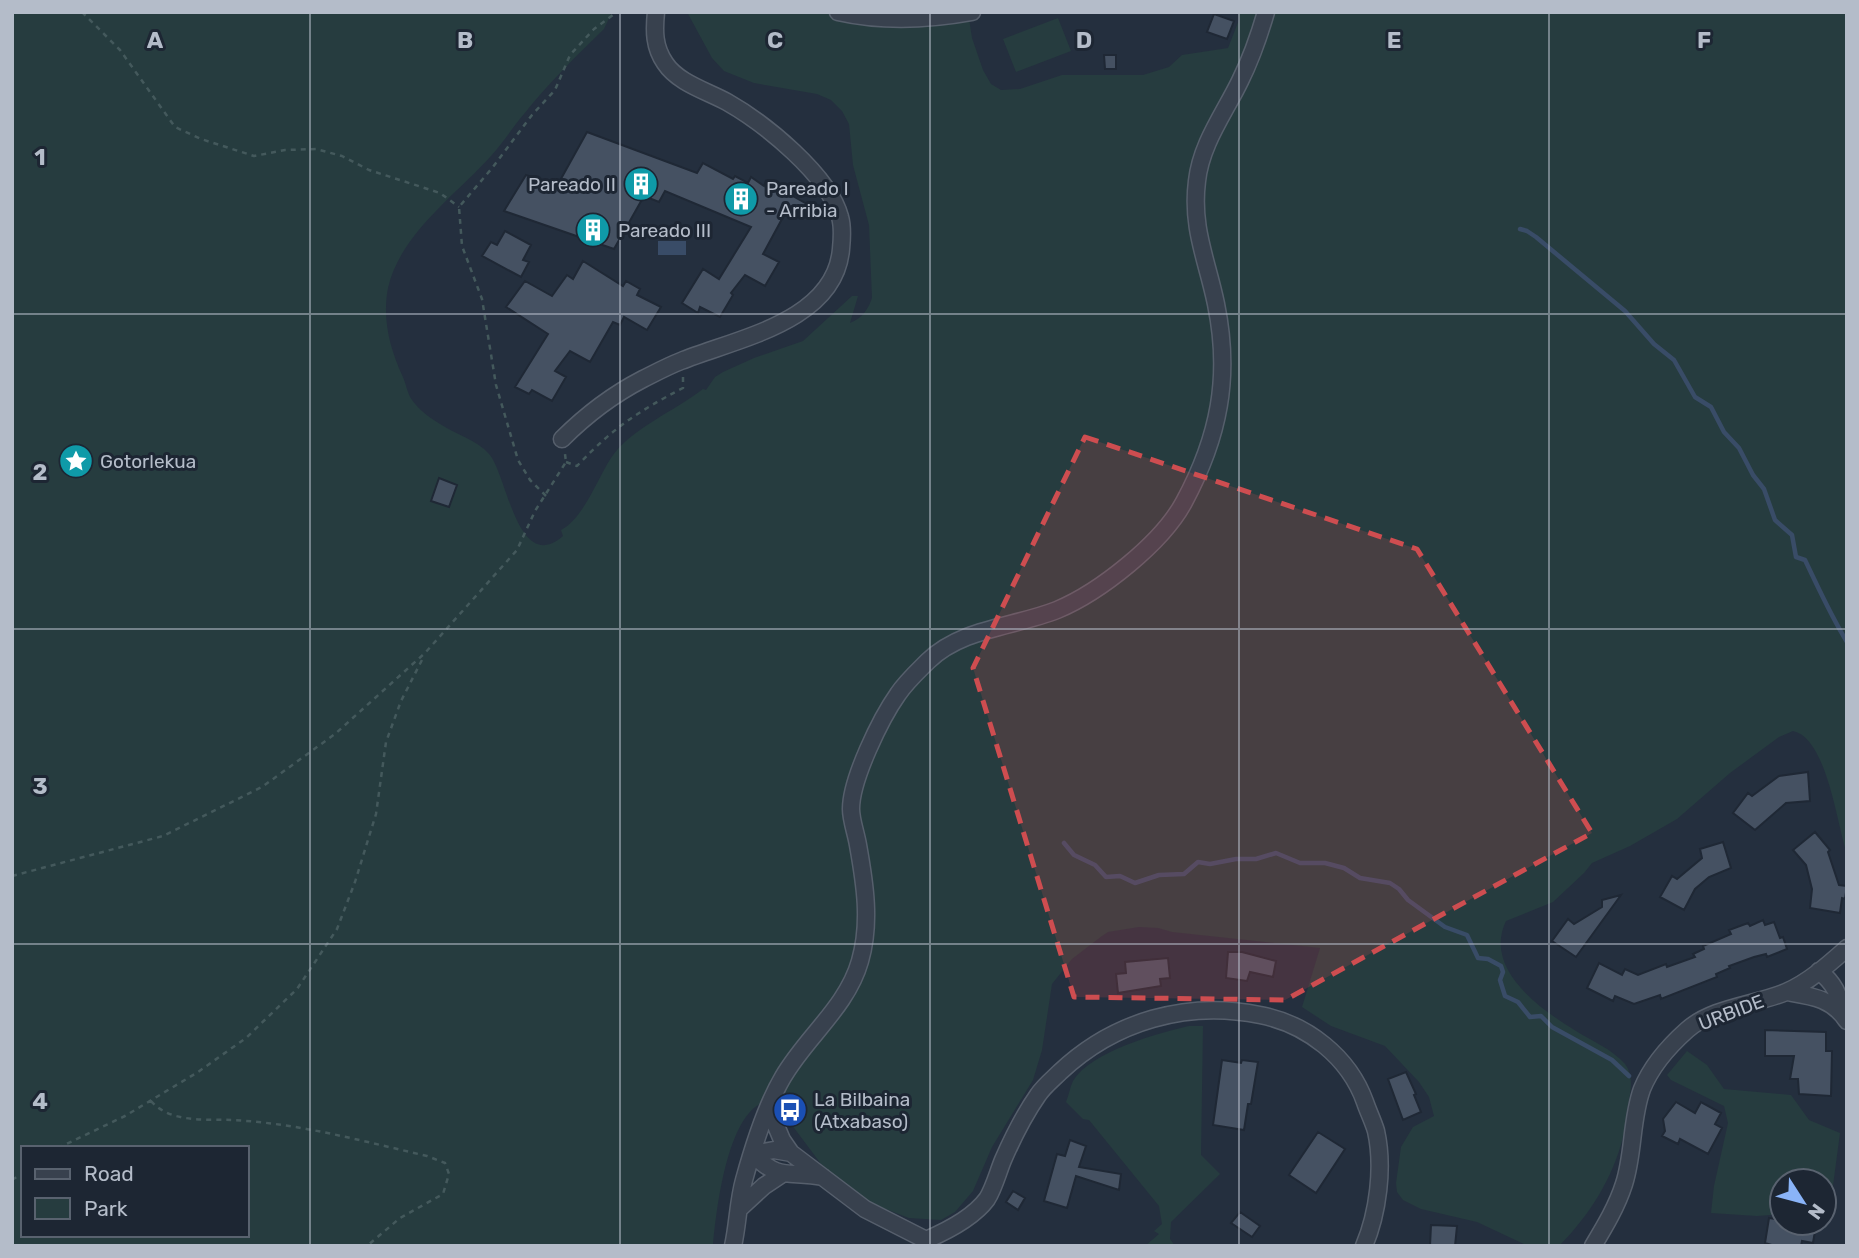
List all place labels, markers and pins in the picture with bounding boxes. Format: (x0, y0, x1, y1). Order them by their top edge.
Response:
building icon: Pareado II (622, 165, 660, 203)
place label: Pareado II (528, 173, 616, 196)
place label: Pareado I - Arribia (766, 177, 849, 222)
building icon: Pareado I - Arribia (722, 180, 760, 218)
building icon: Pareado III (574, 211, 612, 249)
place label: Pareado III (618, 219, 711, 242)
place icon: Gotorlekua (57, 442, 95, 480)
place label: Gotorlekua (100, 450, 196, 473)
place label: La Bilbaina (Atxabaso) (814, 1088, 910, 1133)
bus stop icon: La Bilbaina (Atxabaso) (771, 1091, 809, 1129)

